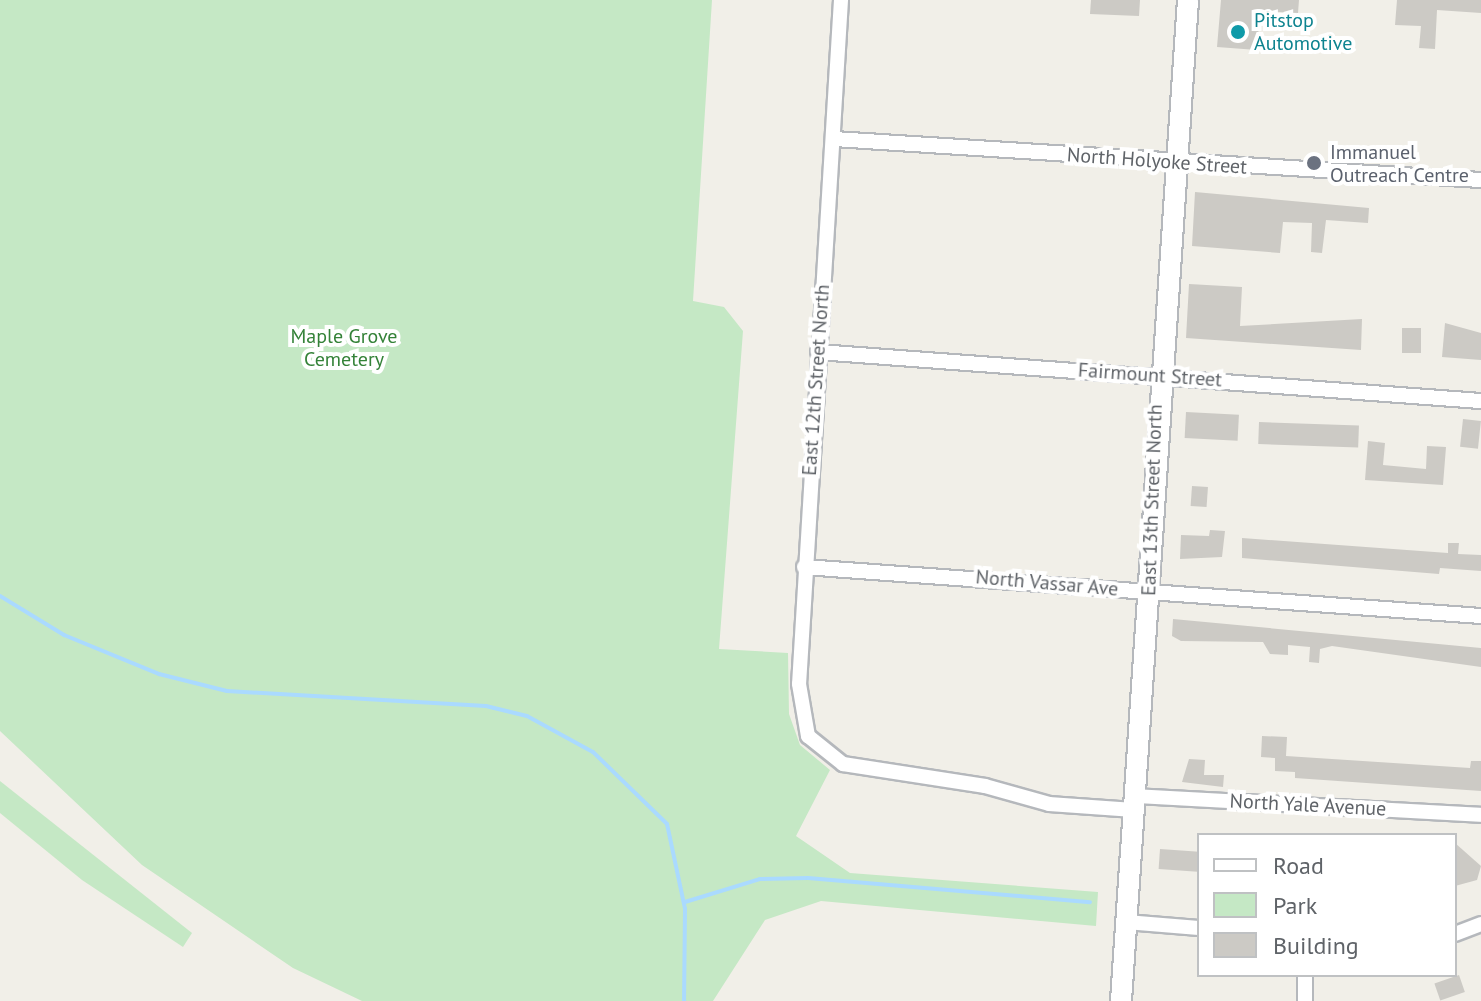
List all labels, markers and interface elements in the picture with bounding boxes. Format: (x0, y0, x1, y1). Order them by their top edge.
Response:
place label: Pitstop Automotive (1254, 8, 1352, 55)
marker: Pitstop Automotive (1229, 23, 1247, 41)
place label: Immanuel Outreach Centre (1330, 140, 1469, 187)
street label: North Holyoke Street (1066, 143, 1248, 179)
marker: Immanuel Outreach Centre (1305, 154, 1323, 172)
street label: East 12th Street North (797, 284, 835, 476)
park label: Maple Grove Cemetery (291, 325, 397, 372)
street label: Fairmount Street (1077, 358, 1223, 392)
street label: East 13th Street North (1137, 404, 1167, 596)
street label: North Vassar Ave (974, 565, 1120, 601)
street label: North Yale Avenue (1228, 789, 1388, 821)
legend (1197, 833, 1457, 977)
text: Road (1273, 850, 1324, 881)
text: Park (1273, 890, 1317, 921)
text: Building (1273, 930, 1359, 961)

